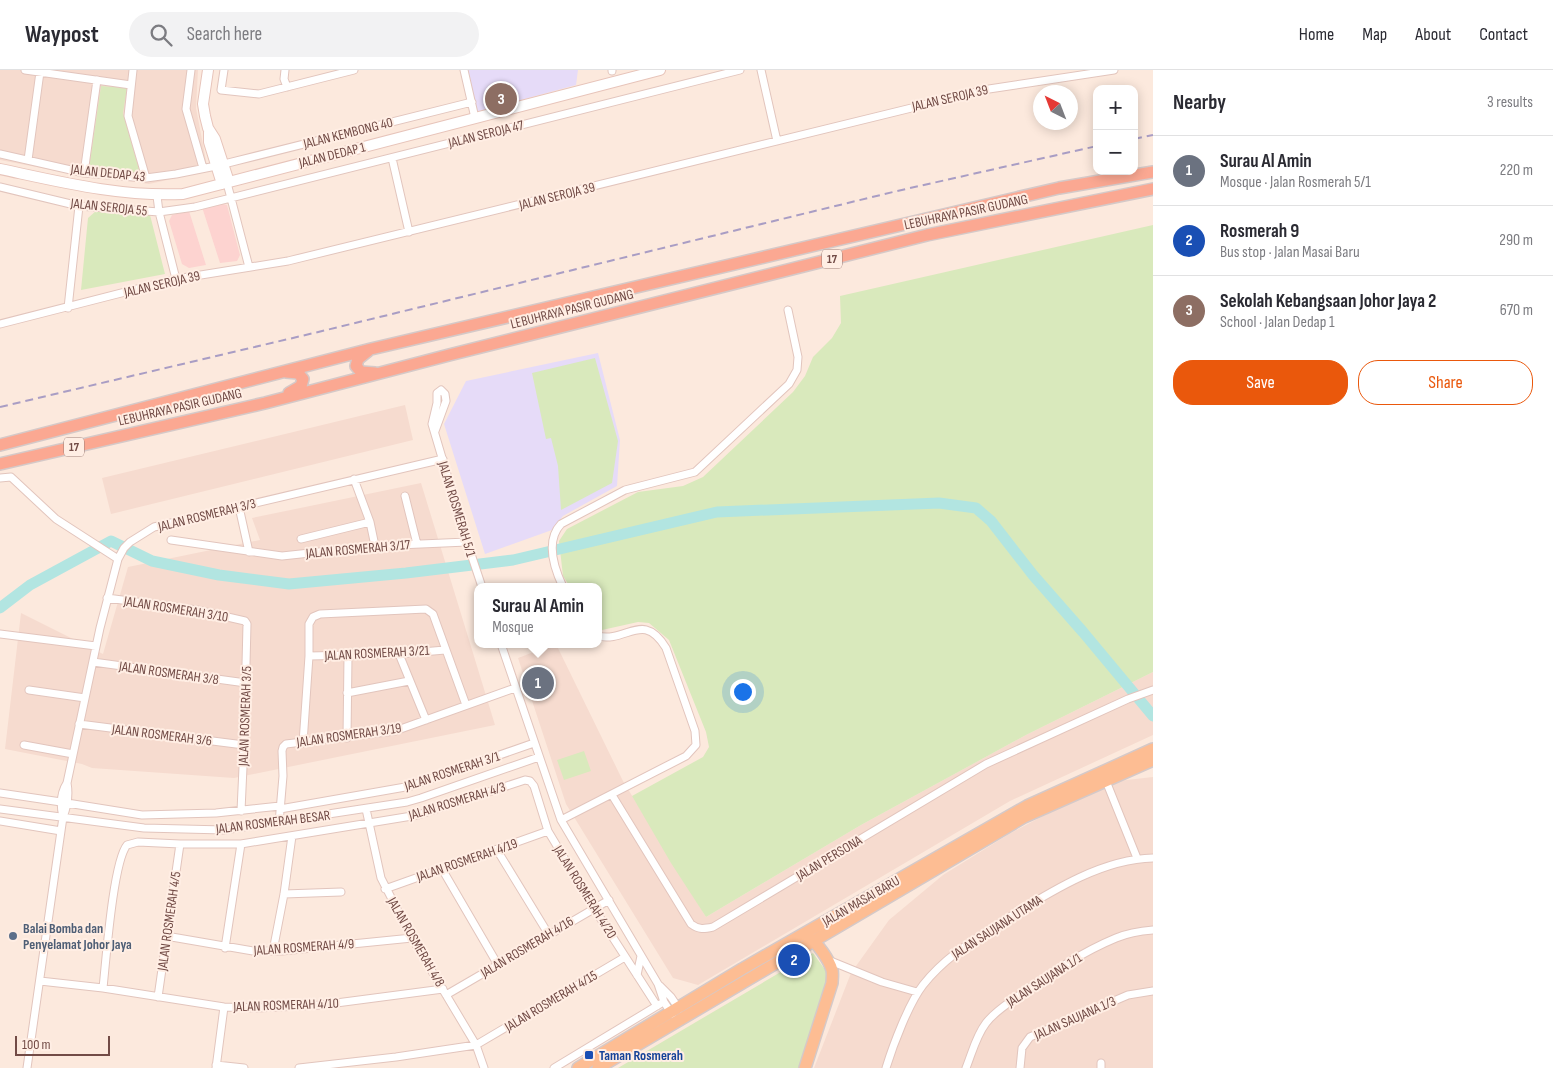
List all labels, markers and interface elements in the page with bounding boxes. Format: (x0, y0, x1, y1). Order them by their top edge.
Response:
search box (129, 12, 479, 57)
text: Waypost (25, 20, 99, 49)
icon: search (147, 21, 175, 49)
text: Search here (187, 23, 262, 46)
text: Home (1299, 24, 1334, 45)
text: Map (1362, 24, 1387, 45)
text: About (1415, 24, 1451, 45)
text: Contact (1479, 24, 1528, 45)
pin: 3 (485, 80, 517, 118)
street label: JALAN SEROJA 39 (909, 81, 990, 115)
north arrow (1033, 85, 1078, 130)
map controls (1093, 85, 1138, 175)
button: + (1093, 85, 1138, 130)
text: Nearby (1173, 90, 1226, 115)
text: 3 results (1487, 93, 1533, 112)
street label: JALAN KEMBONG 40 (301, 114, 394, 153)
street label: JALAN SEROJA 47 (446, 116, 526, 152)
button: − (1093, 130, 1138, 175)
street label: JALAN DEDAP 1 (296, 139, 367, 172)
text: Surau Al Amin (1220, 150, 1312, 173)
street label: JALAN DEDAP 43 (69, 161, 146, 185)
text: 1 (1186, 161, 1192, 180)
text: 220 m (1500, 161, 1533, 180)
text: Mosque · Jalan Rosmerah 5/1 (1220, 173, 1371, 192)
street label: JALAN SEROJA 39 (516, 178, 597, 214)
street label: LEBUHRAYA PASIR GUDANG (902, 191, 1030, 233)
street label: JALAN SEROJA 55 (69, 194, 148, 220)
text: Rosmerah 9 (1220, 220, 1299, 243)
text: 2 (1185, 231, 1193, 250)
text: 290 m (1499, 231, 1533, 250)
text: Bus stop · Jalan Masai Baru (1220, 243, 1360, 262)
road number: 17 (822, 250, 842, 268)
street label: JALAN SEROJA 39 (121, 267, 202, 301)
street label: LEBUHRAYA PASIR GUDANG (509, 285, 635, 333)
text: Sekolah Kebangsaan Johor Jaya 2 (1220, 290, 1436, 313)
text: 3 (1185, 301, 1193, 320)
text: 670 m (1500, 301, 1533, 320)
text: School · Jalan Dedap 1 (1220, 313, 1335, 332)
button: Save (1173, 360, 1348, 405)
button: Share (1358, 360, 1533, 405)
street label: LEBUHRAYA PASIR GUDANG (117, 385, 243, 429)
road number: 17 (64, 438, 84, 457)
street label: JALAN ROSMERAH 5/1 (434, 458, 480, 559)
street label: JALAN ROSMERAH 3/3 (155, 495, 258, 536)
street label: JALAN ROSMERAH 3/17 (304, 536, 411, 562)
popup (474, 583, 602, 648)
street label: JALAN ROSMERAH 3/10 (122, 592, 229, 626)
text: Surau Al Amin (492, 595, 584, 618)
text: Mosque (492, 618, 534, 637)
street label: JALAN ROSMERAH 3/21 (323, 642, 430, 664)
street label: JALAN ROSMERAH 3/8 (117, 657, 220, 688)
pin: 1 (522, 664, 554, 702)
street label: JALAN ROSMERAH 3/5 (235, 665, 255, 767)
your location (730, 679, 756, 705)
street label: JALAN ROSMERAH 3/19 (295, 719, 402, 751)
street label: JALAN ROSMERAH 3/6 (110, 720, 213, 750)
street label: JALAN ROSMERAH 3/1 (401, 748, 502, 795)
street label: JALAN ROSMERAH 4/3 (406, 778, 508, 824)
street label: JALAN ROSMERAH BESAR (214, 806, 332, 838)
street label: JALAN PERSONA (792, 831, 866, 885)
street label: JALAN ROSMERAH 4/19 (413, 835, 520, 886)
street label: JALAN ROSMERAH 4/20 (549, 842, 620, 942)
street label: JALAN ROSMERAH 4/5 (153, 870, 184, 973)
street label: JALAN MASAI BARU (818, 872, 903, 930)
street label: JALAN SAUJANA UTAMA (948, 891, 1046, 963)
street label: JALAN ROSMERAH 4/8 (383, 893, 449, 990)
street label: JALAN ROSMERAH 4/16 (477, 913, 577, 982)
place label: Balai Bomba dan Penyelamat Johor Jaya (23, 920, 132, 953)
marker: Balai Bomba dan Penyelamat Johor Jaya (7, 930, 19, 942)
street label: JALAN ROSMERAH 4/9 (252, 935, 355, 959)
pin: 2 (778, 941, 810, 979)
street label: JALAN SAUJANA 1/1 (1002, 949, 1085, 1011)
street label: JALAN ROSMERAH 4/15 (501, 966, 601, 1036)
street label: JALAN SAUJANA 1/3 (1031, 992, 1119, 1044)
street label: JALAN ROSMERAH 4/10 (232, 995, 339, 1015)
scale bar (15, 1033, 110, 1056)
text: 100 m (22, 1036, 51, 1053)
place label: Taman Rosmerah (599, 1047, 683, 1064)
marker: Taman Rosmerah (583, 1049, 595, 1061)

